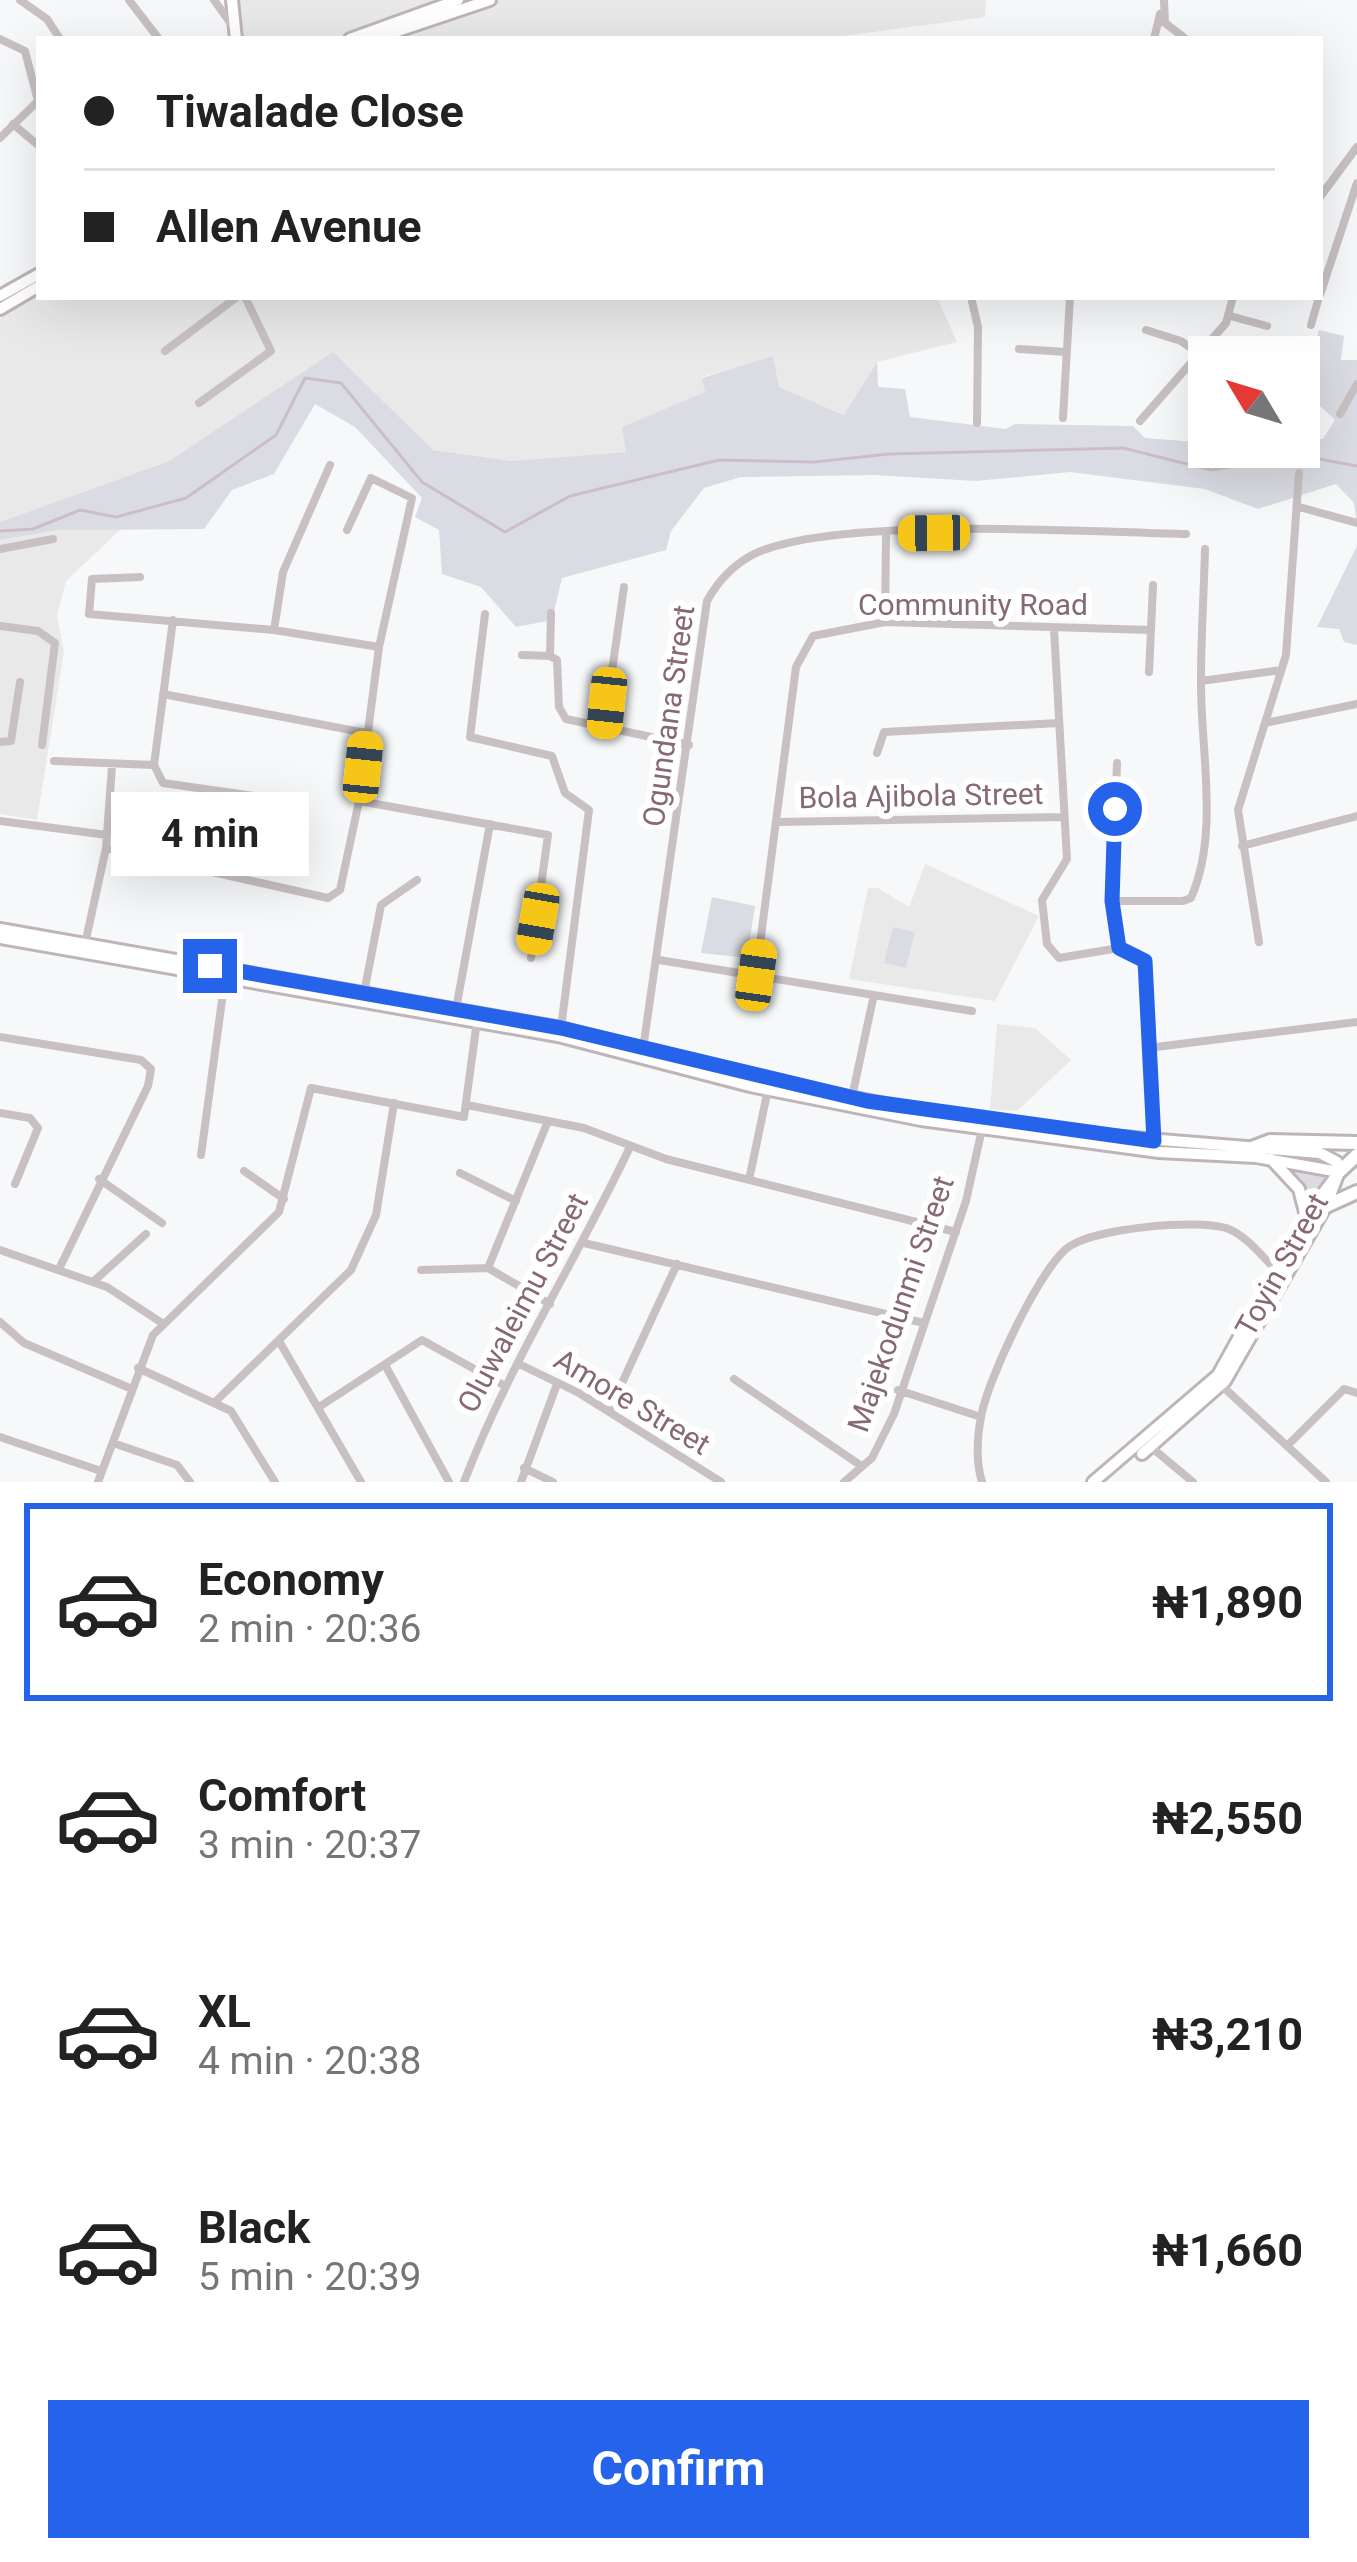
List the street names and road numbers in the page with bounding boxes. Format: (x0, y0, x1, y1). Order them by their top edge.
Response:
street label: Community Road (858, 587, 1088, 622)
street label: Ogundana Street (636, 603, 701, 829)
street label: Bola Ajibola Street (798, 776, 1044, 815)
street label: Majekodunmi Street (840, 1171, 961, 1436)
street label: Oluwaleimu Street (450, 1187, 595, 1418)
street label: Toyin Street (1228, 1187, 1335, 1342)
street label: Amore Street (548, 1341, 716, 1462)

